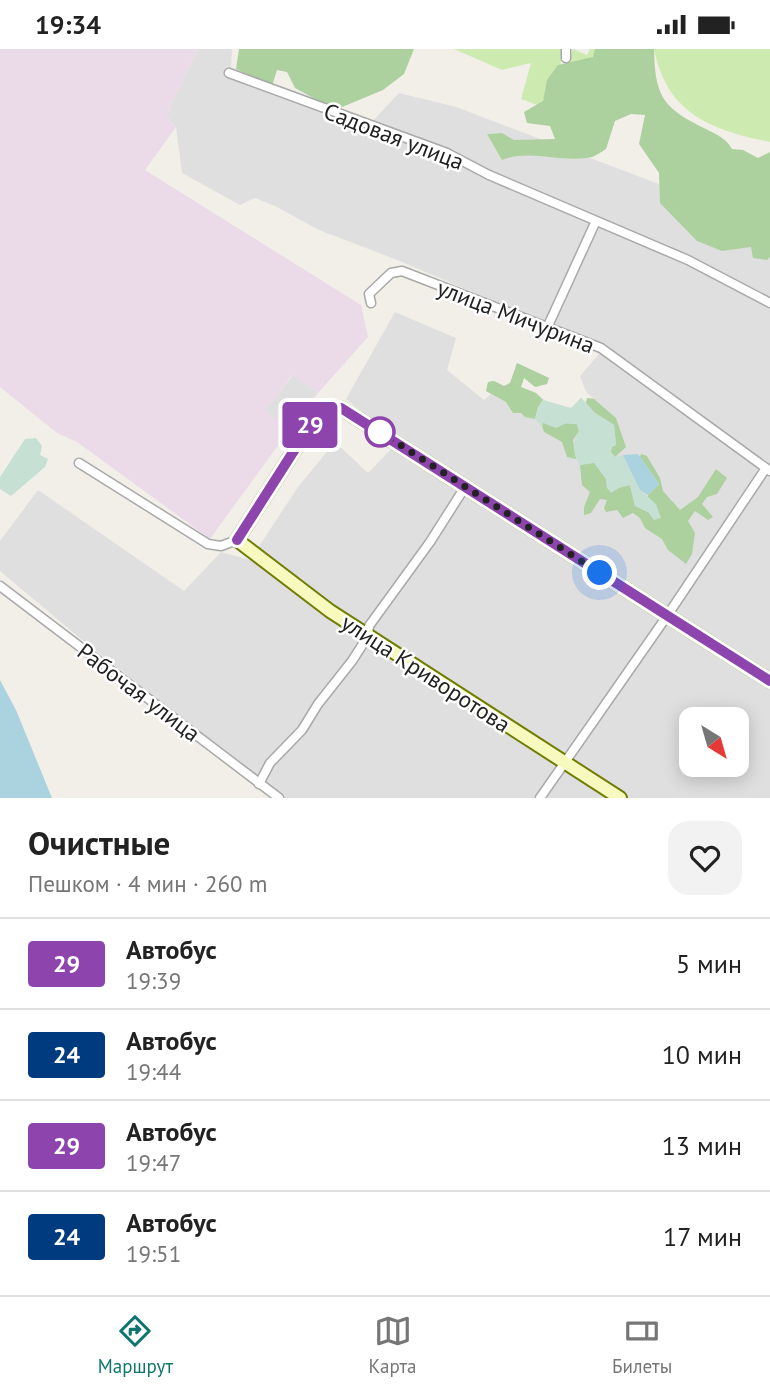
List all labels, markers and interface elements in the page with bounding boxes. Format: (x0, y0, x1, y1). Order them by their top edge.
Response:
text: 19:34 (35, 8, 101, 41)
street label: Садовая улица (320, 96, 468, 176)
street label: улица Мичурина (433, 273, 599, 359)
line badge: 29 (278, 402, 342, 448)
text: 29 (296, 409, 324, 440)
unlabelled marker (365, 417, 395, 447)
your location (582, 555, 617, 590)
street label: улица Криворотова (336, 607, 516, 739)
street label: Рабочая улица (72, 636, 206, 748)
north arrow (679, 707, 749, 777)
map controls (679, 707, 749, 777)
text: Очистные (28, 821, 170, 864)
button: heart (668, 821, 742, 895)
text: Пешком · 4 мин · 260 m (28, 869, 267, 898)
text: Автобус (126, 933, 217, 966)
text: 5 мин (676, 947, 742, 980)
text: 29 (53, 948, 80, 979)
text: 19:39 (126, 966, 181, 995)
text: Автобус (126, 1024, 217, 1057)
text: 10 мин (662, 1038, 742, 1071)
text: 24 (53, 1039, 80, 1070)
text: 19:44 (126, 1057, 181, 1086)
text: Автобус (126, 1115, 217, 1148)
text: 13 мин (662, 1129, 742, 1162)
text: 29 (53, 1130, 80, 1161)
text: 19:47 (126, 1148, 181, 1177)
text: Автобус (126, 1206, 217, 1239)
text: 17 мин (663, 1220, 742, 1253)
text: 24 (53, 1221, 80, 1252)
text: 19:51 (126, 1239, 181, 1268)
tab: Маршрут (98, 1312, 173, 1378)
tab: Карта (369, 1312, 417, 1378)
tab: Билеты (612, 1312, 672, 1378)

